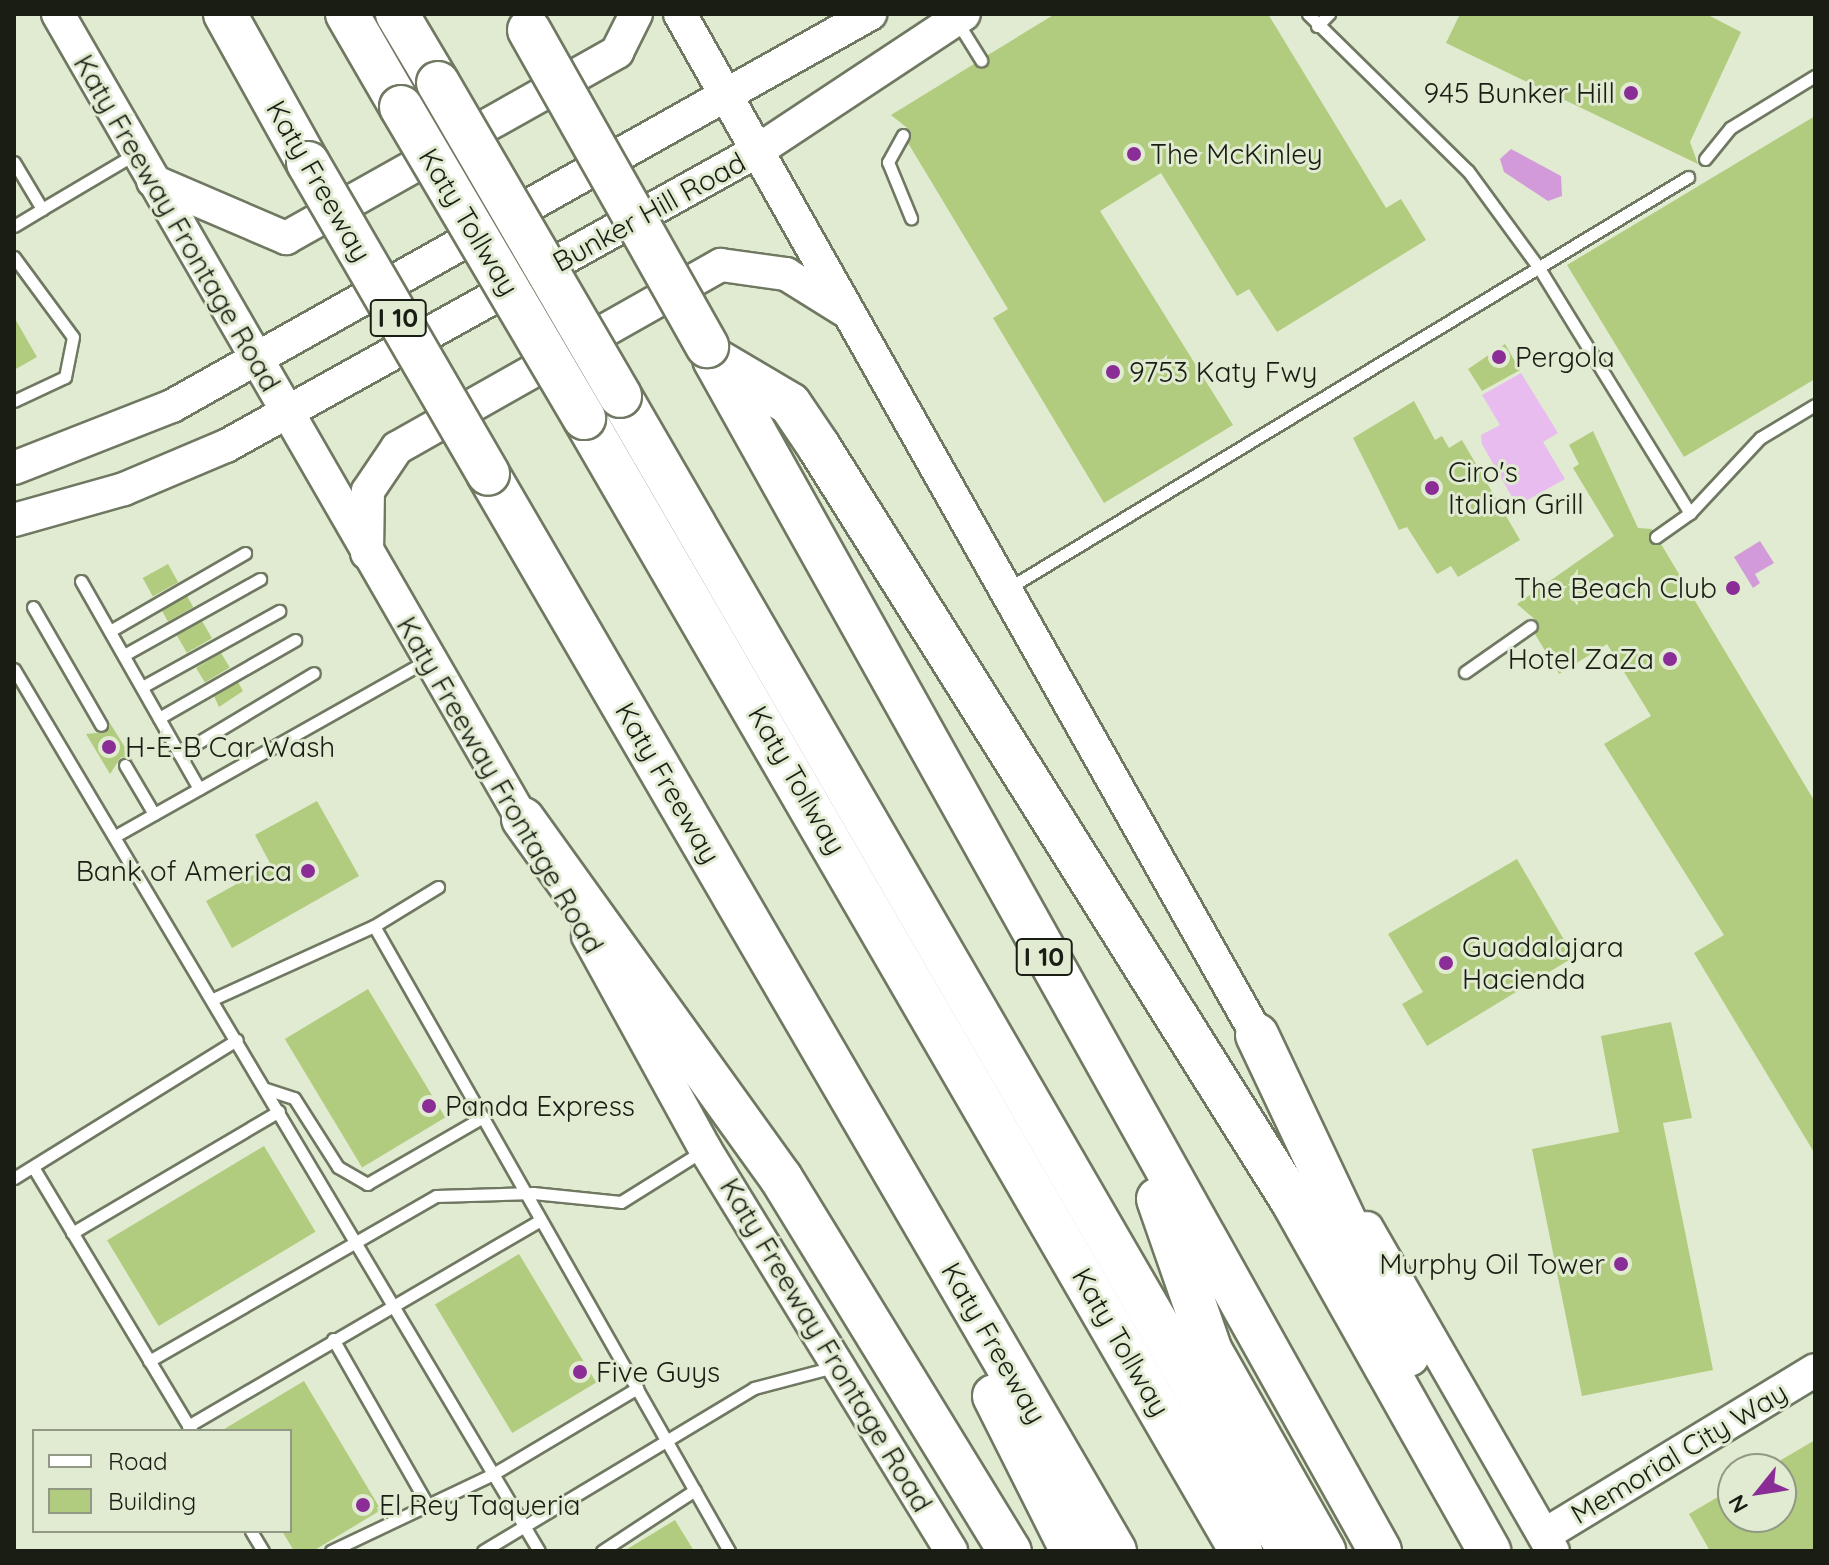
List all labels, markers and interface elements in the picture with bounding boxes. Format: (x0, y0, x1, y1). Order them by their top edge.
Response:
street label: Katy Freeway Frontage Road (67, 49, 287, 397)
place label: 945 Bunker Hill (1424, 76, 1615, 110)
marker: 945 Bunker Hill (1622, 84, 1640, 102)
street label: Katy Freeway (259, 95, 379, 267)
place label: The McKinley (1150, 137, 1323, 171)
street label: Katy Tollway (412, 142, 526, 302)
street label: Bunker Hill Road (547, 145, 751, 279)
marker: The McKinley (1125, 145, 1143, 163)
road number: I 10 (368, 296, 428, 340)
place label: Pergola (1515, 340, 1615, 374)
marker: Pergola (1490, 348, 1508, 366)
place label: 9753 Katy Fwy (1129, 355, 1317, 389)
marker: 9753 Katy Fwy (1104, 363, 1122, 381)
place label: Ciro's Italian Grill (1448, 455, 1584, 521)
marker: Ciro's Italian Grill (1423, 479, 1441, 497)
place label: The Beach Club (1514, 571, 1717, 605)
marker: The Beach Club (1724, 579, 1742, 597)
street label: Katy Freeway Frontage Road (390, 611, 610, 959)
place label: Hotel ZaZa (1508, 642, 1654, 676)
marker: Hotel ZaZa (1661, 650, 1679, 668)
street label: Katy Freeway (608, 697, 728, 869)
street label: Katy Tollway (741, 700, 853, 860)
place label: H-E-B Car Wash (125, 730, 335, 764)
marker: H-E-B Car Wash (100, 738, 118, 756)
place label: Bank of America (76, 854, 292, 888)
marker: Bank of America (299, 862, 317, 880)
place label: Guadalajara Hacienda (1462, 930, 1624, 996)
road number: I 10 (1014, 935, 1074, 979)
marker: Guadalajara Hacienda (1437, 954, 1455, 972)
place label: Panda Express (445, 1089, 635, 1123)
marker: Panda Express (420, 1097, 438, 1115)
street label: Katy Freeway Frontage Road (713, 1172, 939, 1518)
place label: Murphy Oil Tower (1379, 1247, 1605, 1281)
marker: Murphy Oil Tower (1612, 1255, 1630, 1273)
street label: Katy Freeway (934, 1257, 1054, 1429)
street label: Katy Tollway (1065, 1262, 1177, 1422)
place label: Five Guys (596, 1355, 720, 1389)
marker: Five Guys (571, 1363, 589, 1381)
street label: Memorial City Way (1565, 1375, 1793, 1531)
legend (32, 1429, 292, 1533)
text: Road (108, 1446, 168, 1476)
north arrow (1717, 1453, 1797, 1533)
text: Building (108, 1486, 196, 1516)
place label: El Rey Taqueria (379, 1488, 580, 1522)
text: N (1722, 1490, 1754, 1518)
marker: El Rey Taqueria (354, 1496, 372, 1514)

